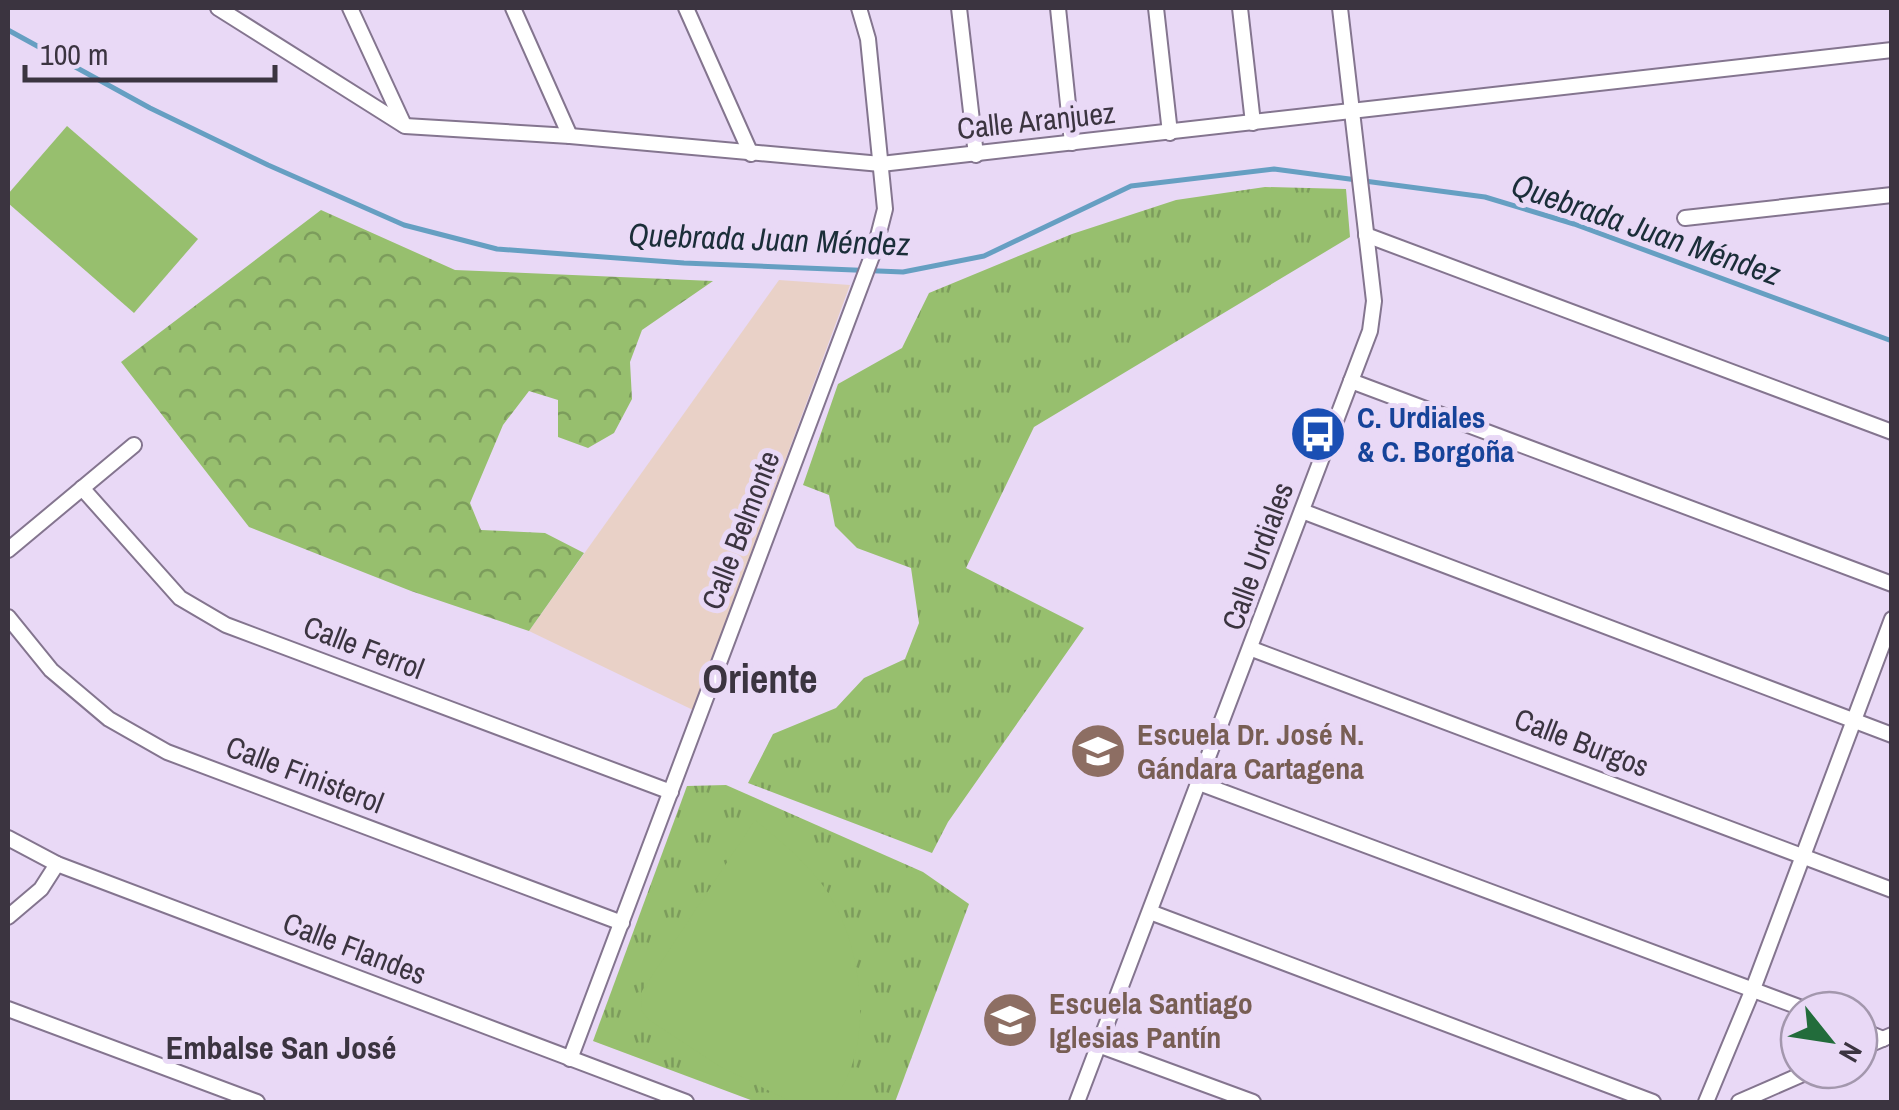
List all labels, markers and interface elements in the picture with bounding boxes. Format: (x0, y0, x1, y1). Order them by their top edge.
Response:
scale bar (25, 20, 275, 82)
text: 100 m (40, 34, 108, 74)
street label: Calle Aranjuez (955, 92, 1117, 148)
water label: Quebrada Juan Méndez (1506, 163, 1787, 295)
water label: Quebrada Juan Méndez (628, 213, 911, 265)
place label: C. Urdiales & C. Borgoña (1357, 397, 1514, 471)
bus stop icon: C. Urdiales & C. Borgoña (1288, 404, 1348, 464)
street label: Calle Belmonte (691, 445, 789, 615)
street label: Calle Urdiales (1212, 477, 1302, 635)
street label: Calle Ferrol (298, 606, 430, 688)
district label: Oriente (703, 652, 817, 705)
street label: Calle Burgos (1509, 698, 1655, 786)
place label: Escuela Dr. José N. Gándara Cartagena (1137, 714, 1364, 788)
school or university icon: Escuela Dr. José N. Gándara Cartagena (1068, 721, 1128, 781)
street label: Calle Finisterol (221, 726, 389, 822)
street label: Calle Flandes (278, 902, 432, 994)
place label: Escuela Santiago Iglesias Pantín (1049, 983, 1253, 1057)
school or university icon: Escuela Santiago Iglesias Pantín (980, 990, 1040, 1050)
north arrow (1779, 990, 1879, 1090)
district label: Embalse San José (166, 1026, 396, 1069)
text: N (1830, 1036, 1871, 1069)

